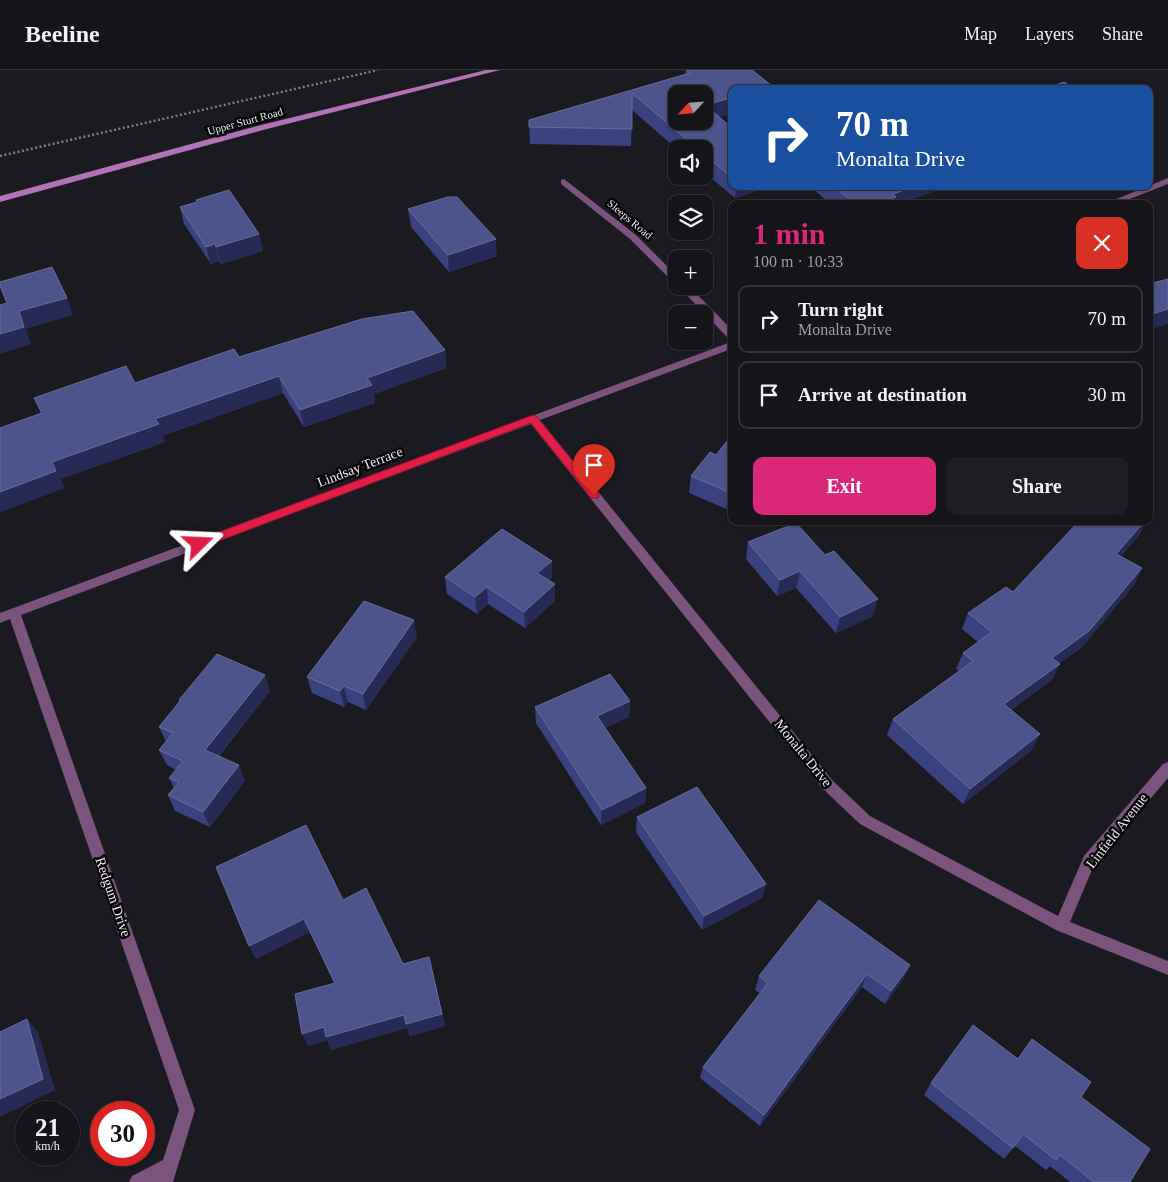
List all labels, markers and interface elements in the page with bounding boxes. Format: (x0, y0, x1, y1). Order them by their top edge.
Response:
text: Beeline (25, 21, 100, 47)
text: Map (964, 24, 997, 44)
text: Layers (1025, 24, 1074, 44)
text: Share (1102, 24, 1143, 44)
north arrow (668, 85, 712, 130)
map controls (668, 85, 713, 350)
street label: Upper Sturt Road (206, 105, 285, 137)
icon: right (753, 105, 818, 170)
text: 70 m (836, 105, 909, 144)
button: sound (668, 140, 713, 185)
text: Monalta Drive (836, 146, 965, 171)
button: layers (668, 195, 713, 240)
street label: Sleeps Road (605, 197, 655, 241)
text: 1 min (753, 217, 826, 250)
button: close (1076, 217, 1128, 269)
button: + (668, 250, 713, 295)
text: 100 m · 10:33 (753, 253, 843, 270)
text: Turn right (798, 299, 883, 320)
button: − (668, 305, 713, 350)
icon: right (755, 305, 783, 333)
text: 70 m (1087, 308, 1126, 329)
text: Monalta Drive (798, 321, 892, 338)
icon: arrive (755, 381, 783, 409)
text: Arrive at destination (798, 384, 967, 405)
text: 30 m (1087, 384, 1126, 405)
street label: Lindsay Terrace (315, 444, 405, 490)
pin (573, 444, 615, 495)
icon: arrive (580, 451, 608, 479)
button: Exit (753, 457, 936, 515)
button: Share (946, 457, 1128, 515)
position arrow (172, 517, 224, 569)
street label: Monalta Drive (771, 716, 835, 790)
street label: Linfield Avenue (1083, 791, 1151, 871)
street label: Redgum Drive (92, 855, 134, 939)
speed limit sign: 30 (90, 1101, 155, 1166)
text: 21 (35, 1114, 60, 1141)
text: km/h (35, 1139, 60, 1153)

